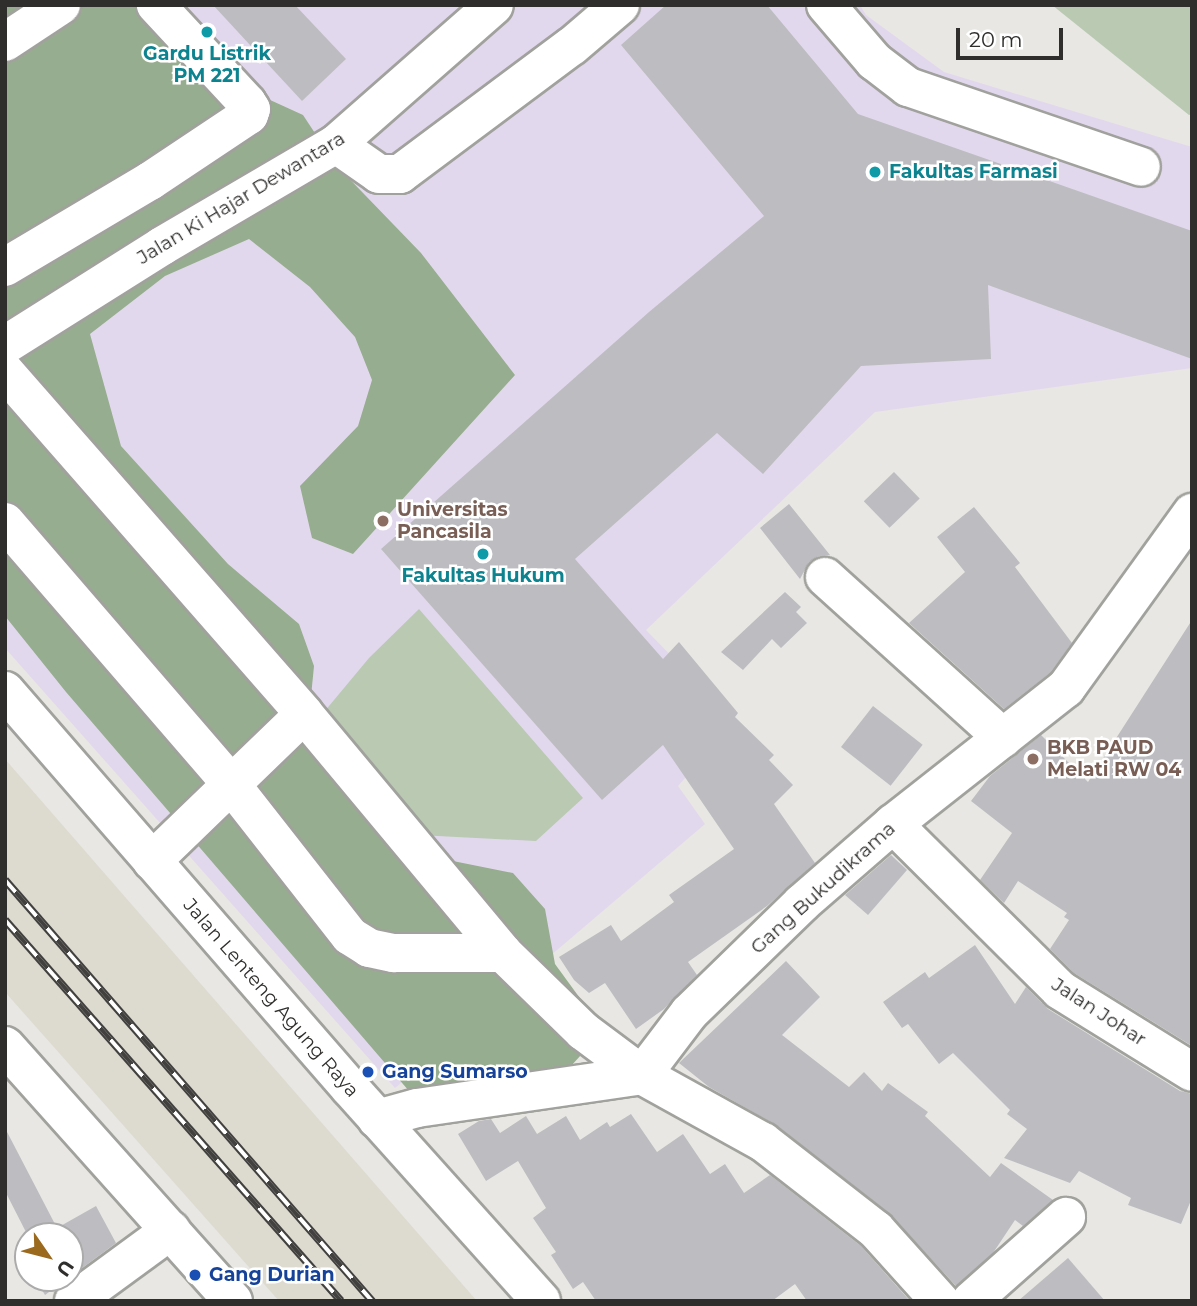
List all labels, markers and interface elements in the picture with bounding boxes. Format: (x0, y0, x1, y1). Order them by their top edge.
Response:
scale bar (959, 14, 1066, 58)
marker: Gardu Listrik PM 221 (199, 24, 215, 40)
text: 20 m (969, 27, 1023, 52)
place label: Gardu Listrik PM 221 (143, 43, 271, 87)
street label: Jalan Ki Hajar Dewantara (133, 127, 349, 269)
place label: Fakultas Farmasi (889, 161, 1058, 183)
marker: Fakultas Farmasi (867, 164, 883, 180)
place label: Universitas Pancasila (397, 499, 508, 543)
marker: Universitas Pancasila (375, 513, 391, 529)
marker: Fakultas Hukum (475, 546, 491, 562)
place label: Fakultas Hukum (401, 565, 565, 587)
place label: BKB PAUD Melati RW 04 (1047, 737, 1181, 781)
marker: BKB PAUD Melati RW 04 (1025, 751, 1041, 767)
street label: Gang Bukudikrama (746, 817, 900, 959)
street label: Jalan Lenteng Agung Raya (179, 894, 363, 1102)
street label: Jalan Johar (1048, 973, 1150, 1051)
place label: Gang Sumarso (382, 1061, 528, 1083)
marker: Gang Sumarso (360, 1064, 376, 1080)
north arrow (14, 1222, 84, 1292)
text: U (51, 1255, 79, 1281)
place label: Gang Durian (209, 1264, 335, 1286)
marker: Gang Durian (187, 1267, 203, 1283)

